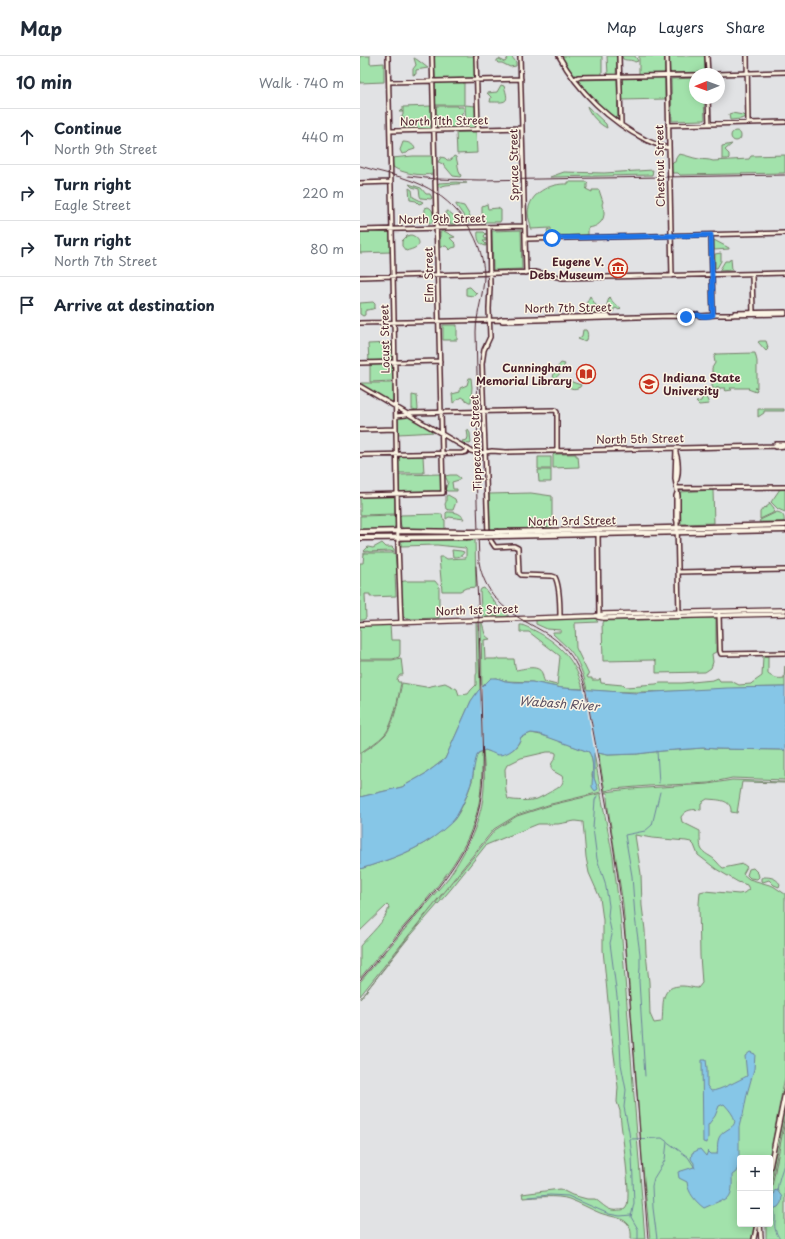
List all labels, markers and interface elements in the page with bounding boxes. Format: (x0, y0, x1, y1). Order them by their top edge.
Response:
text: Map (20, 14, 62, 42)
text: Map (607, 17, 637, 38)
text: Layers (659, 17, 704, 38)
text: Share (726, 17, 765, 38)
north arrow (689, 68, 725, 104)
text: 10 min (16, 69, 72, 95)
text: Walk · 740 m (259, 73, 344, 92)
street label: North 11th Street (400, 111, 488, 130)
text: Continue (54, 116, 122, 139)
street label: Chestnut Street (650, 124, 669, 207)
icon: ahead (16, 126, 38, 148)
text: 440 m (301, 127, 344, 146)
street label: Spruce Street (504, 128, 523, 201)
text: North 9th Street (54, 139, 157, 158)
text: Turn right (54, 172, 131, 195)
icon: right (16, 182, 38, 204)
text: 220 m (302, 183, 344, 202)
text: Eagle Street (54, 195, 131, 214)
street label: North 9th Street (398, 209, 486, 228)
text: Turn right (54, 228, 131, 251)
route start (543, 229, 561, 247)
icon: right (16, 238, 38, 260)
text: 80 m (310, 239, 344, 258)
street label: Elm Street (420, 246, 437, 303)
text: North 7th Street (54, 251, 157, 270)
place label: Eugene V. Debs Museum (529, 253, 604, 283)
museum icon: Eugene V. Debs Museum (607, 257, 629, 279)
text: Arrive at destination (54, 293, 215, 316)
icon: arrive (16, 294, 38, 316)
street label: North 7th Street (524, 298, 612, 317)
street label: Locust Street (375, 304, 394, 374)
route end (677, 308, 695, 326)
place label: Cunningham Memorial Library (476, 359, 572, 389)
library icon: Cunningham Memorial Library (575, 363, 597, 385)
place label: Indiana State University (663, 369, 741, 399)
school or university icon: Indiana State University (638, 373, 660, 395)
street label: Tippecanoe Street (465, 394, 486, 492)
street label: North 5th Street (596, 429, 684, 448)
street label: North 3rd Street (528, 511, 617, 530)
street label: North 1st Street (435, 600, 519, 619)
water label: Wabash River (519, 691, 601, 715)
map controls (737, 1155, 773, 1227)
button: + (737, 1155, 773, 1191)
button: − (737, 1191, 773, 1227)

